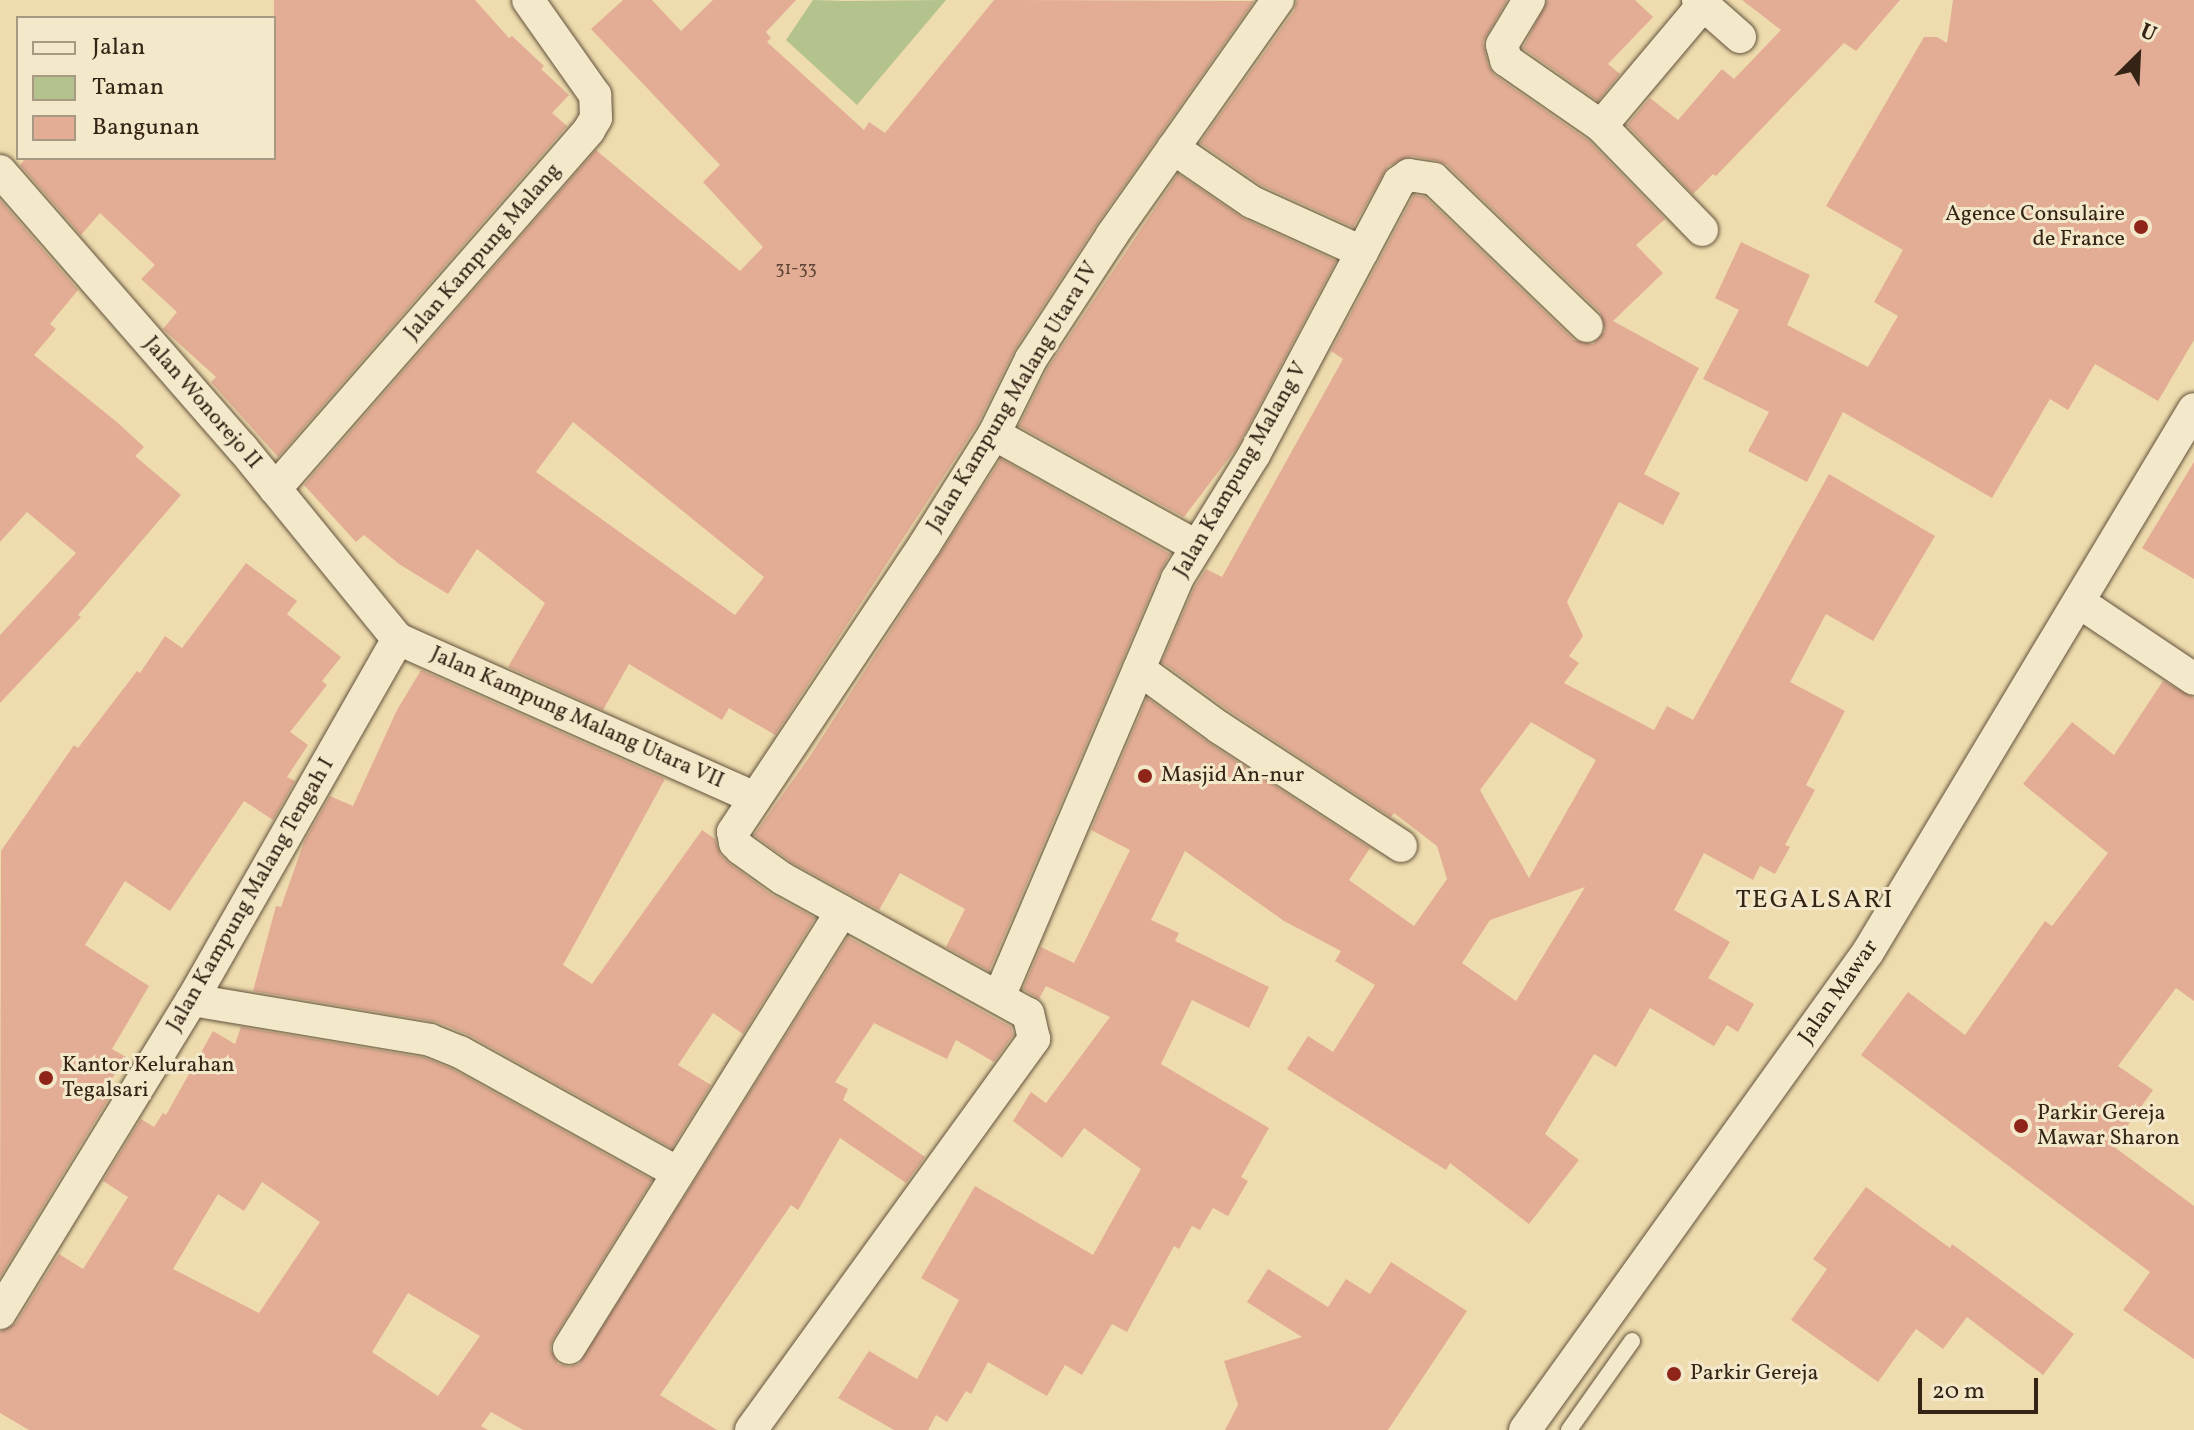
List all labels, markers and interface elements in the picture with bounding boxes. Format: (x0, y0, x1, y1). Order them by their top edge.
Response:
legend (16, 16, 276, 160)
north arrow (2098, 16, 2178, 96)
text: U (2135, 16, 2161, 51)
text: Jalan (92, 31, 145, 65)
text: Taman (92, 71, 164, 105)
text: Bangunan (92, 111, 200, 145)
street label: Jalan Kampung Malang (399, 158, 567, 346)
place label: Agence Consulaire de France (1945, 201, 2125, 252)
marker: Agence Consulaire de France (2132, 218, 2150, 236)
street label: Jalan Kampung Malang Utara IV (922, 257, 1104, 537)
house number: 31-33 (775, 259, 817, 281)
street label: Jalan Wonorejo II (137, 331, 267, 475)
street label: Jalan Kampung Malang V (1168, 357, 1314, 583)
street label: Jalan Kampung Malang Utara VII (426, 641, 728, 795)
street label: Jalan Kampung Malang Tengah I (161, 753, 341, 1037)
place label: Masjid An-nur (1161, 763, 1304, 789)
marker: Masjid An-nur (1136, 767, 1154, 785)
district label: TEGALSARI (1736, 885, 1894, 917)
street label: Jalan Mawar (1793, 935, 1885, 1049)
place label: Kantor Kelurahan Tegalsari (62, 1052, 235, 1104)
marker: Kantor Kelurahan Tegalsari (37, 1069, 55, 1087)
place label: Parkir Gereja Mawar Sharon (2037, 1100, 2180, 1152)
marker: Parkir Gereja Mawar Sharon (2012, 1117, 2030, 1135)
place label: Parkir Gereja (1690, 1361, 1819, 1387)
scale bar (1922, 1362, 2042, 1412)
marker: Parkir Gereja (1665, 1365, 1683, 1383)
text: 20 m (1932, 1375, 1985, 1409)

